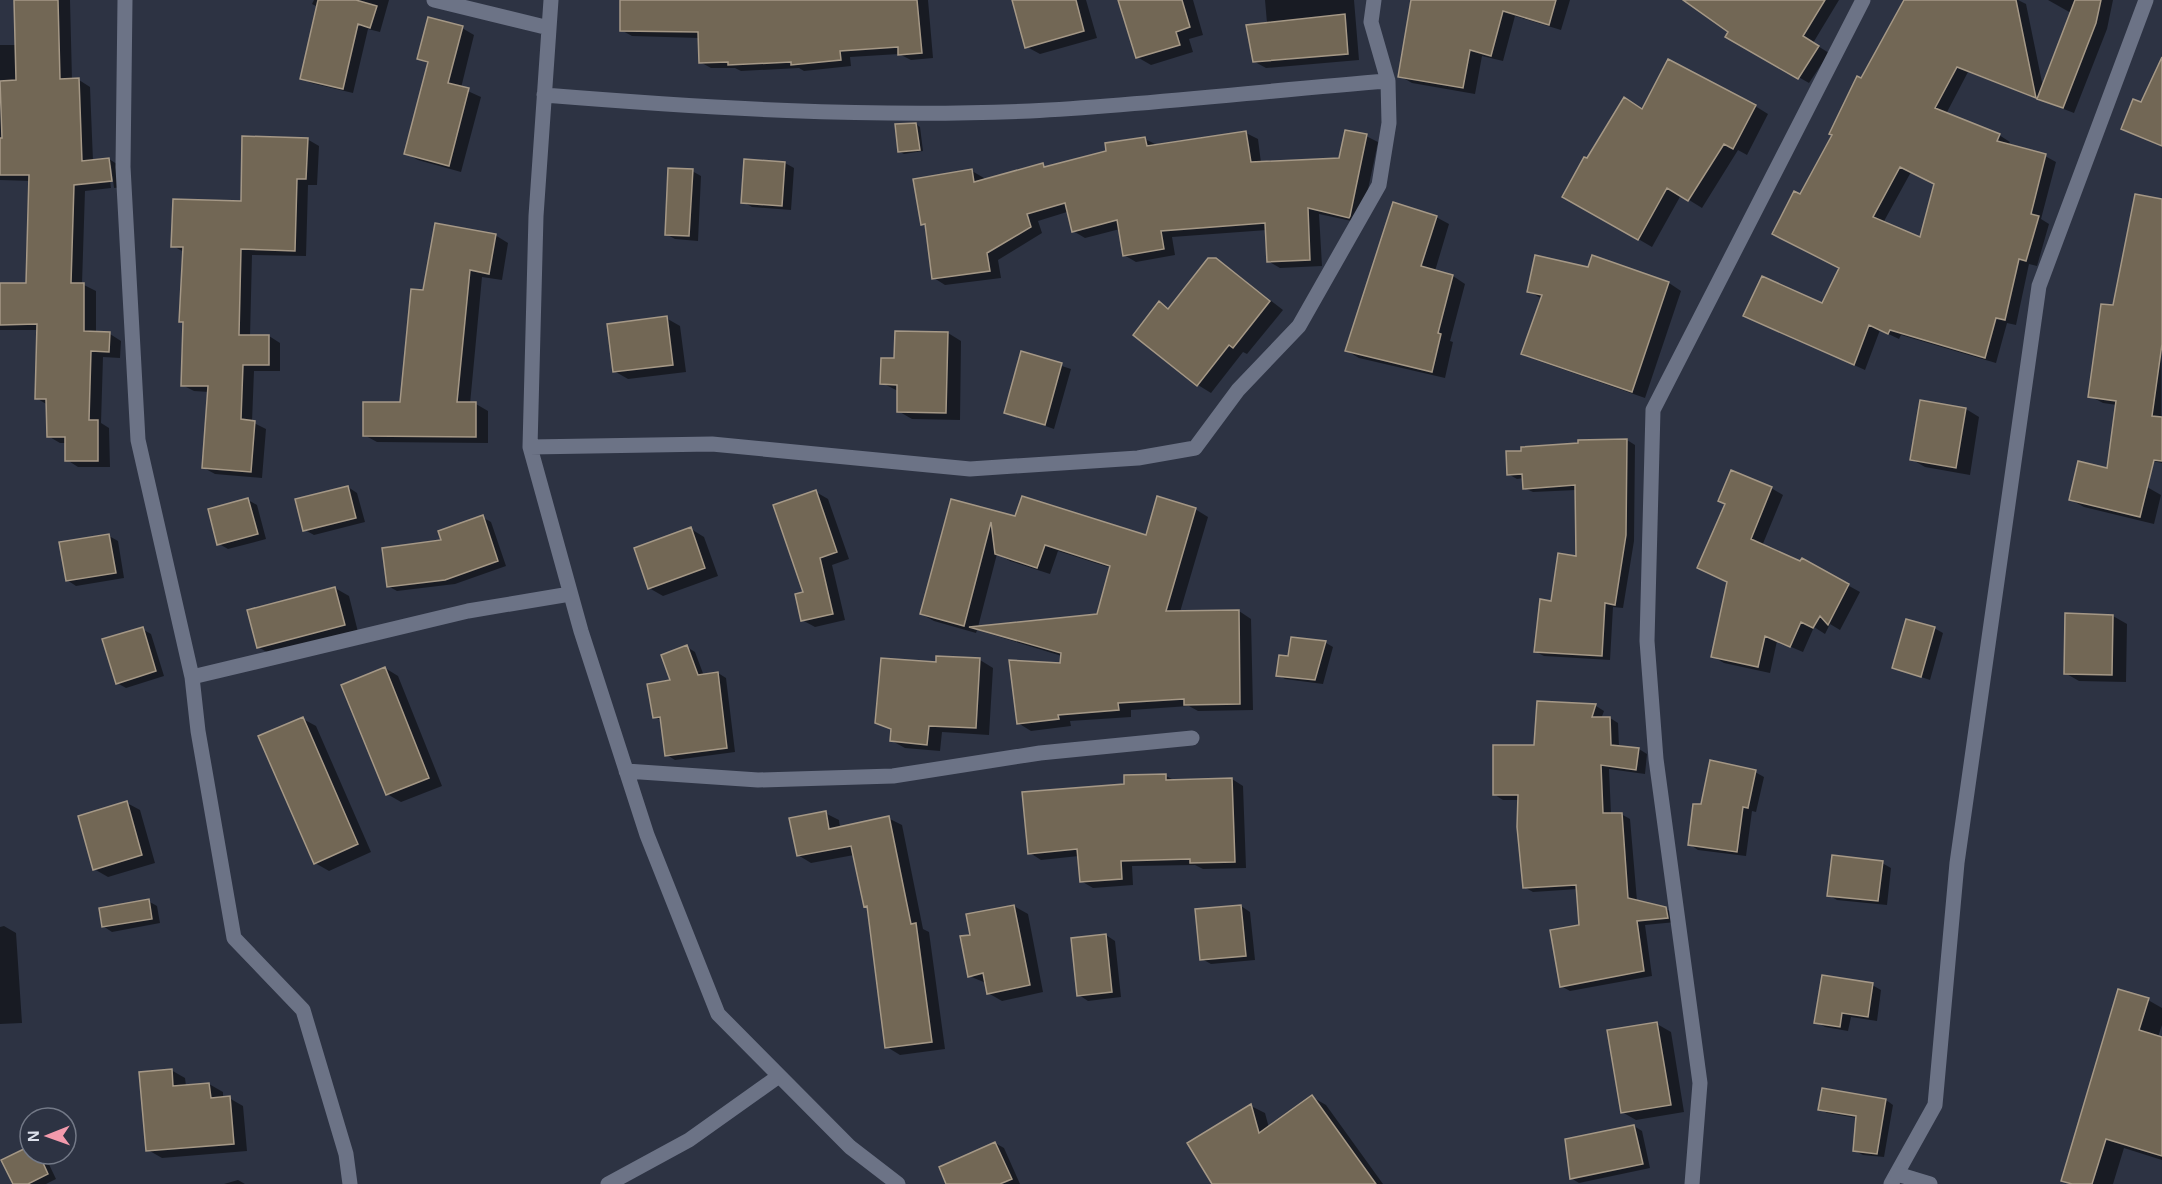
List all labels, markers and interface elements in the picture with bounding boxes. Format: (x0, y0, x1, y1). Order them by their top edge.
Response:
north arrow (18, 1106, 78, 1166)
text: N (25, 1130, 42, 1142)

